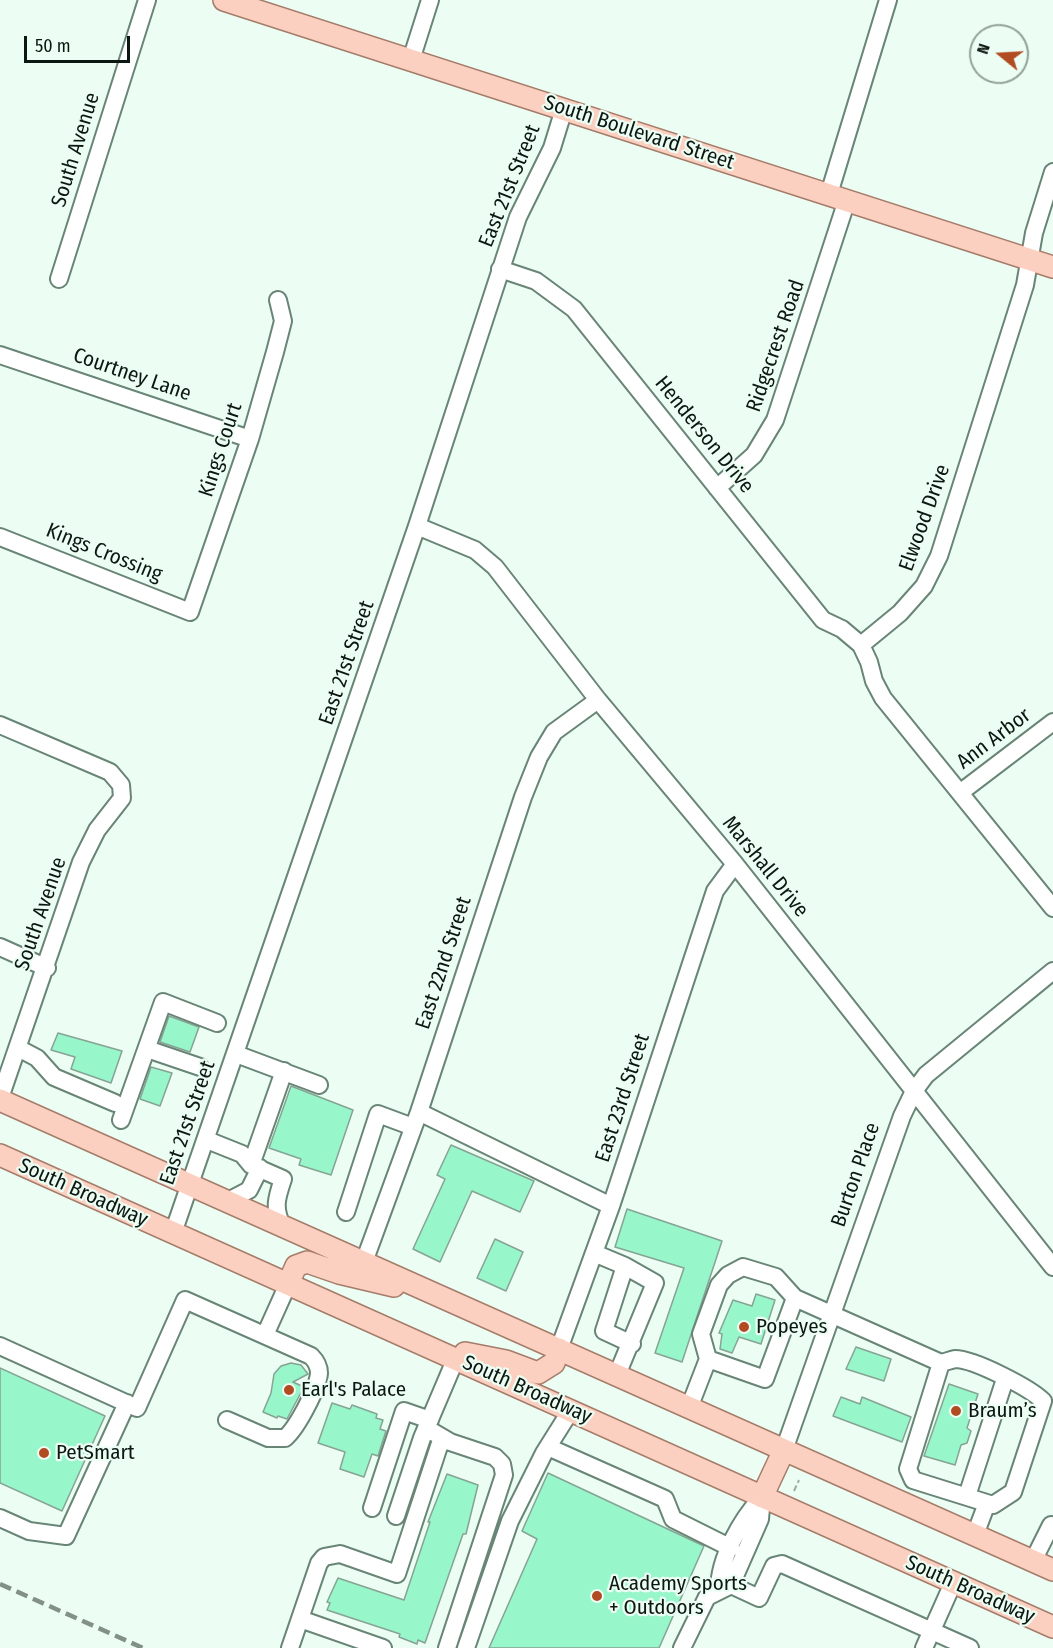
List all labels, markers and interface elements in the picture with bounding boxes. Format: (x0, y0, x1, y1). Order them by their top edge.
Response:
scale bar (27, 24, 134, 62)
north arrow (969, 24, 1029, 84)
text: 50 m (35, 35, 71, 57)
text: N (973, 41, 994, 56)
street label: South Avenue (47, 90, 105, 210)
street label: South Boulevard Street (541, 90, 737, 176)
street label: East 21st Street (474, 121, 546, 251)
street label: Ridgecrest Road (742, 277, 810, 415)
street label: Courtney Lane (70, 343, 194, 407)
street label: Henderson Drive (649, 371, 759, 499)
street label: Kings Court (194, 400, 248, 500)
street label: Elwood Drive (894, 461, 956, 575)
street label: Kings Crossing (42, 518, 166, 588)
street label: East 21st Street (314, 597, 380, 729)
street label: Ann Arbor (952, 703, 1036, 775)
street label: Marshall Drive (717, 811, 813, 923)
street label: South Avenue (10, 854, 72, 974)
street label: East 22nd Street (411, 894, 477, 1032)
street label: East 23rd Street (590, 1030, 656, 1166)
street label: East 21st Street (155, 1057, 221, 1189)
street label: Burton Place (826, 1119, 886, 1231)
street label: South Broadway (14, 1153, 152, 1233)
place label: Popeyes (756, 1314, 827, 1340)
marker: Popeyes (737, 1320, 751, 1334)
street label: South Broadway (458, 1350, 596, 1430)
place label: Earl's Palace (301, 1377, 406, 1403)
marker: Earl's Palace (282, 1383, 296, 1397)
place label: Braum’s (968, 1398, 1037, 1424)
marker: Braum’s (949, 1404, 963, 1418)
place label: PetSmart (56, 1440, 135, 1466)
marker: PetSmart (37, 1446, 51, 1460)
street label: South Broadway (901, 1550, 1039, 1630)
place label: Academy Sports + Outdoors (609, 1571, 747, 1621)
marker: Academy Sports + Outdoors (590, 1589, 604, 1603)

